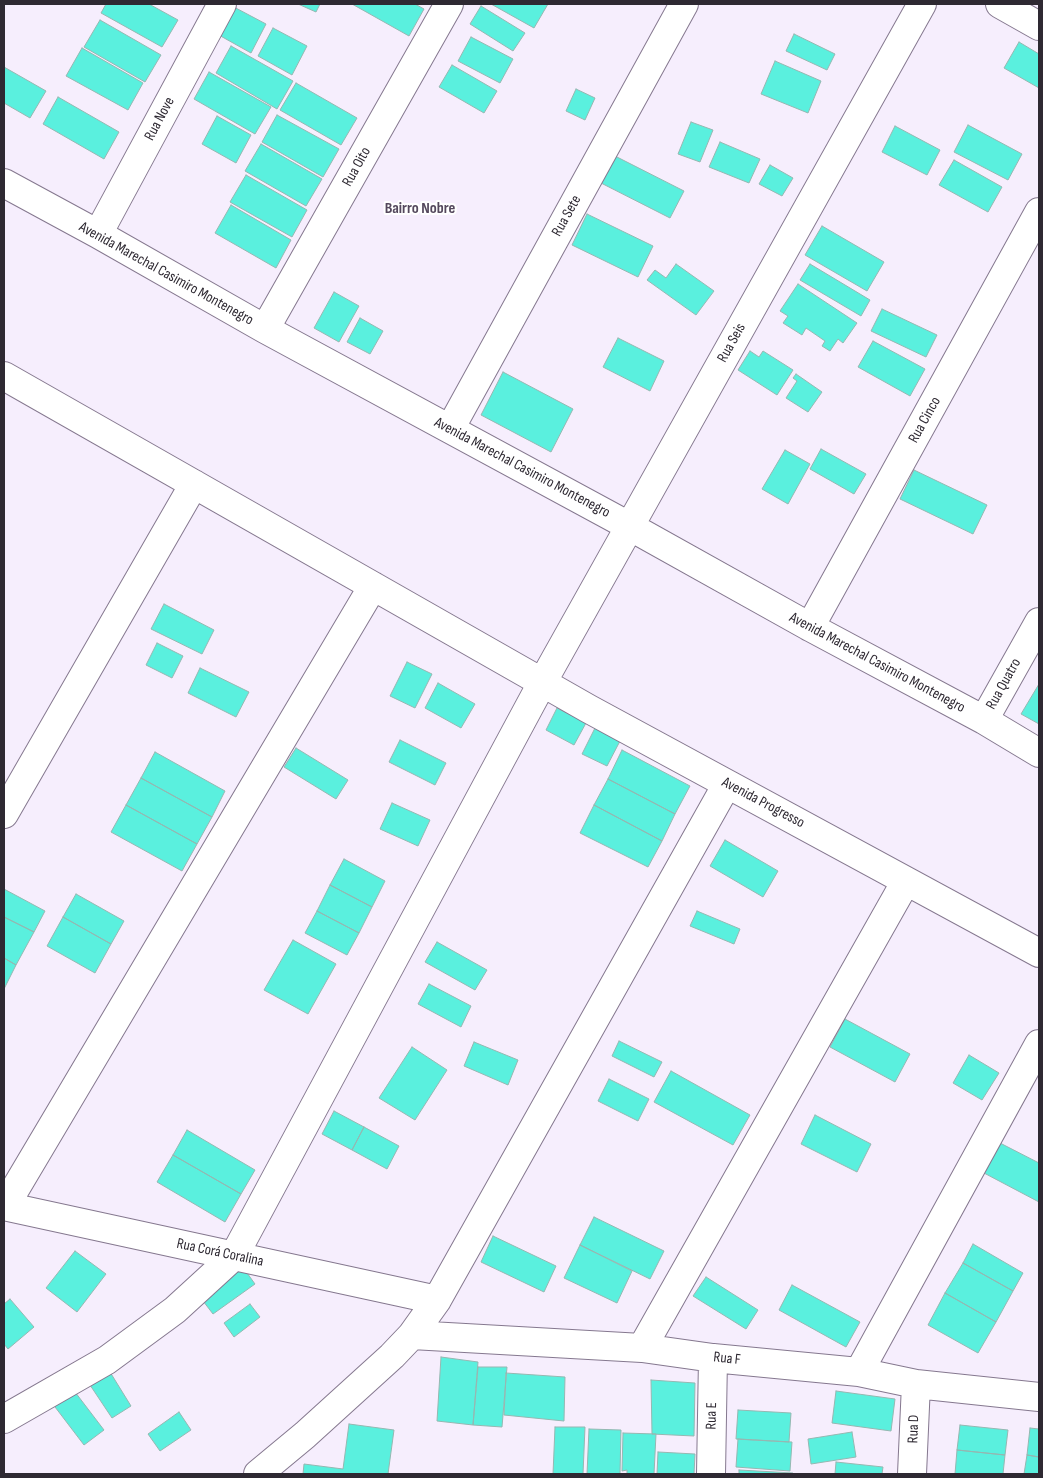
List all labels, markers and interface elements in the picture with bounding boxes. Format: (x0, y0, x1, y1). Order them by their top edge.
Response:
street label: Rua Nove (141, 94, 179, 144)
street label: Rua Oito (339, 144, 375, 190)
street label: Rua Sete (548, 192, 586, 240)
district label: Bairro Nobre (385, 199, 455, 219)
street label: Avenida Marechal Casimiro Montenegro (76, 218, 256, 330)
street label: Rua Seis (714, 320, 750, 366)
street label: Rua Cinco (905, 394, 945, 446)
street label: Avenida Marechal Casimiro Montenegro (431, 414, 613, 522)
street label: Avenida Marechal Casimiro Montenegro (786, 609, 968, 717)
street label: Rua Quatro (983, 655, 1025, 713)
street label: Avenida Progresso (719, 774, 807, 832)
street label: Rua Corá Coralina (175, 1235, 265, 1271)
street label: Rua F (712, 1349, 742, 1369)
street label: Rua E (703, 1402, 721, 1430)
street label: Rua D (905, 1414, 923, 1444)

